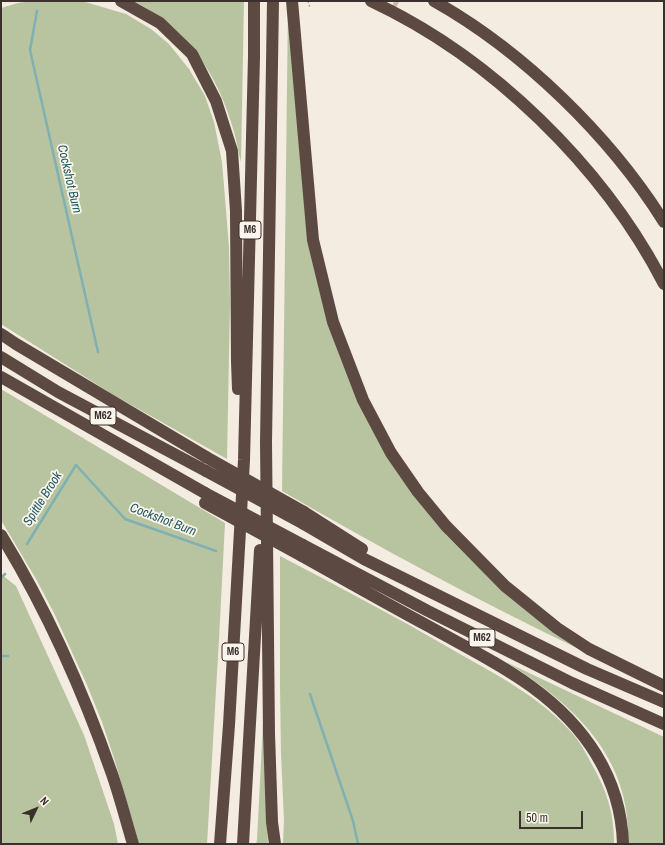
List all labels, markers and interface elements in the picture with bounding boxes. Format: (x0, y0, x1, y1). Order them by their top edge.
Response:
water label: Cockshot Burn (54, 143, 84, 215)
road number: M6 (239, 221, 261, 239)
road number: M62 (90, 407, 116, 425)
water label: Spittle Brook (20, 469, 66, 529)
water label: Cockshot Burn (128, 500, 198, 540)
road number: M62 (469, 629, 495, 647)
road number: M6 (222, 643, 244, 661)
north arrow (16, 789, 56, 829)
text: N (37, 794, 52, 808)
scale bar (521, 803, 585, 829)
text: 50 m (526, 810, 548, 826)

